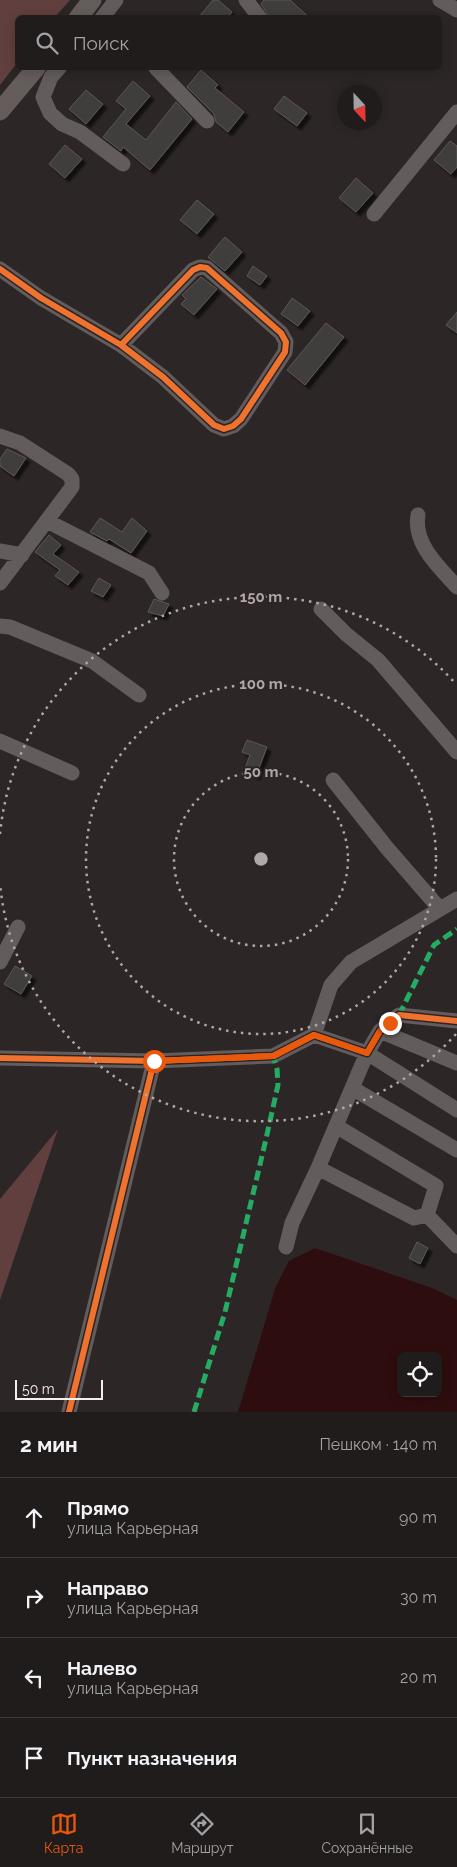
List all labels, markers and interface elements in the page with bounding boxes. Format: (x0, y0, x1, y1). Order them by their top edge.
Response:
search box (15, 15, 442, 70)
icon: search (33, 29, 61, 57)
text: Поиск (73, 32, 129, 54)
north arrow (337, 85, 382, 130)
text: 150 m (240, 588, 282, 606)
text: 100 m (239, 675, 283, 693)
text: 50 m (243, 763, 279, 781)
centre of rings (252, 850, 270, 868)
route end (379, 1012, 402, 1035)
route start (143, 1050, 166, 1073)
map controls (397, 1352, 442, 1397)
button: locate (397, 1352, 442, 1397)
scale bar (15, 1377, 102, 1400)
text: 50 m (22, 1381, 55, 1397)
text: 2 мин (20, 1432, 78, 1457)
text: Пешком · 140 m (319, 1435, 437, 1454)
text: Прямо (67, 1497, 129, 1519)
icon: ahead (20, 1504, 48, 1532)
text: 90 m (399, 1508, 437, 1527)
text: улица Карьерная (67, 1519, 199, 1538)
text: Направо (67, 1577, 148, 1599)
icon: right (20, 1584, 48, 1612)
text: 30 m (400, 1588, 437, 1607)
text: улица Карьерная (67, 1599, 199, 1618)
text: Налево (67, 1657, 137, 1679)
icon: left (20, 1664, 48, 1692)
text: 20 m (400, 1668, 437, 1687)
text: улица Карьерная (67, 1679, 199, 1698)
icon: arrive (20, 1744, 48, 1772)
text: Пункт назначения (67, 1747, 237, 1769)
tab: Карта (44, 1810, 83, 1856)
tab: Маршрут (171, 1810, 234, 1856)
tab: Сохранённые (321, 1810, 413, 1856)

